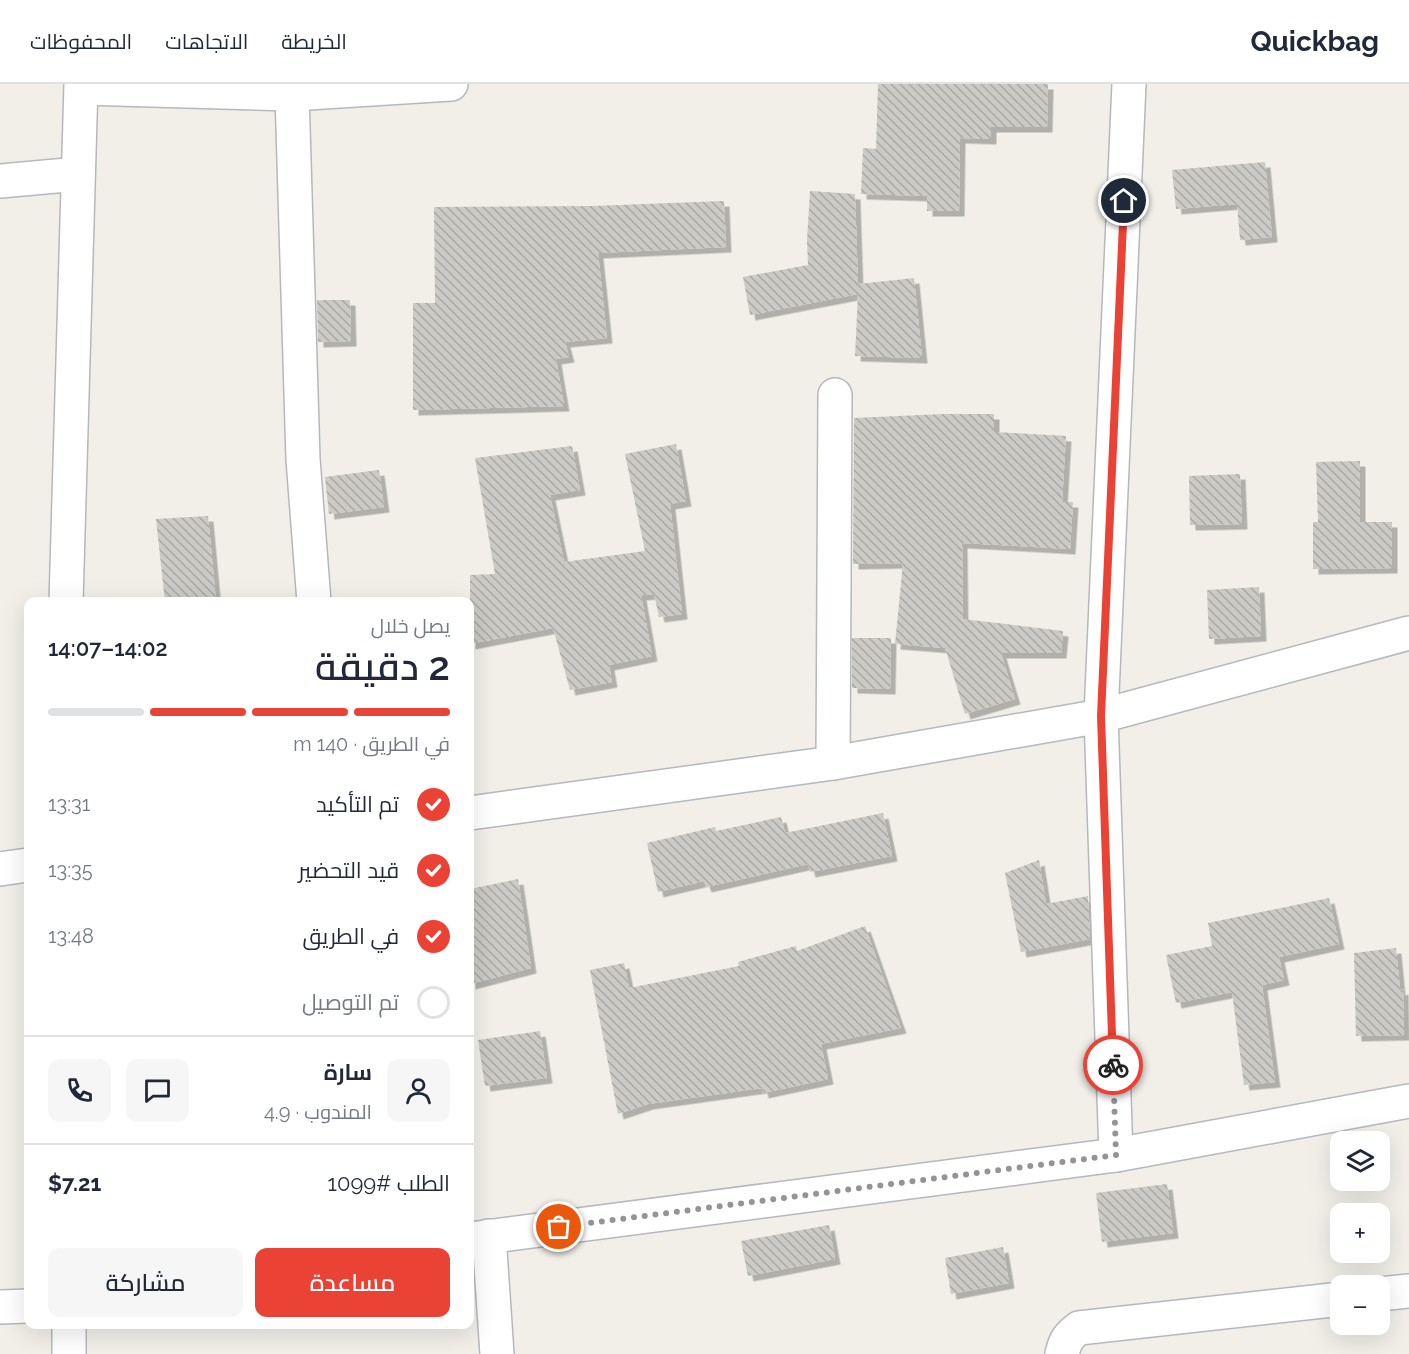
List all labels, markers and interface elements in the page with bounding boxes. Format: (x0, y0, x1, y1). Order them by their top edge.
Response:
text: Quickbag (1250, 25, 1379, 58)
text: المحفوظات (30, 29, 132, 54)
text: الاتجاهات (165, 29, 248, 54)
text: الخريطة (281, 29, 347, 54)
pin (1098, 175, 1149, 226)
icon: home (1107, 184, 1140, 217)
text: يصل خلال (371, 614, 450, 638)
text: 14:02–14:07 (48, 635, 168, 661)
text: 2 دقيقة (315, 643, 450, 689)
text: في الطريق · 140 m (293, 732, 450, 756)
icon: check (417, 788, 450, 821)
text: تم التأكيد (316, 791, 399, 817)
text: 13:31 (48, 792, 90, 816)
icon: check (417, 854, 450, 887)
text: قيد التحضير (298, 857, 399, 883)
text: 13:35 (48, 858, 93, 882)
icon: check (417, 920, 450, 953)
text: في الطريق (303, 923, 399, 949)
text: 13:48 (48, 924, 94, 948)
text: تم التوصيل (302, 989, 399, 1015)
courier (1083, 1035, 1143, 1095)
icon: bike (1097, 1049, 1130, 1082)
button: phone (48, 1059, 111, 1122)
button: chat (126, 1059, 189, 1122)
text: سارة (324, 1059, 372, 1085)
button: person (387, 1059, 450, 1122)
text: المندوب · 4.9 (264, 1100, 372, 1124)
map controls (1330, 1131, 1390, 1335)
button: layers (1330, 1131, 1390, 1191)
text: $7.21 (48, 1170, 101, 1196)
text: الطلب #1099 (328, 1170, 450, 1196)
pin (533, 1201, 584, 1252)
button: + (1330, 1203, 1390, 1263)
icon: bag (542, 1210, 575, 1243)
button: مشاركة (48, 1248, 243, 1317)
button: مساعدة (255, 1248, 450, 1317)
button: − (1330, 1275, 1390, 1335)

